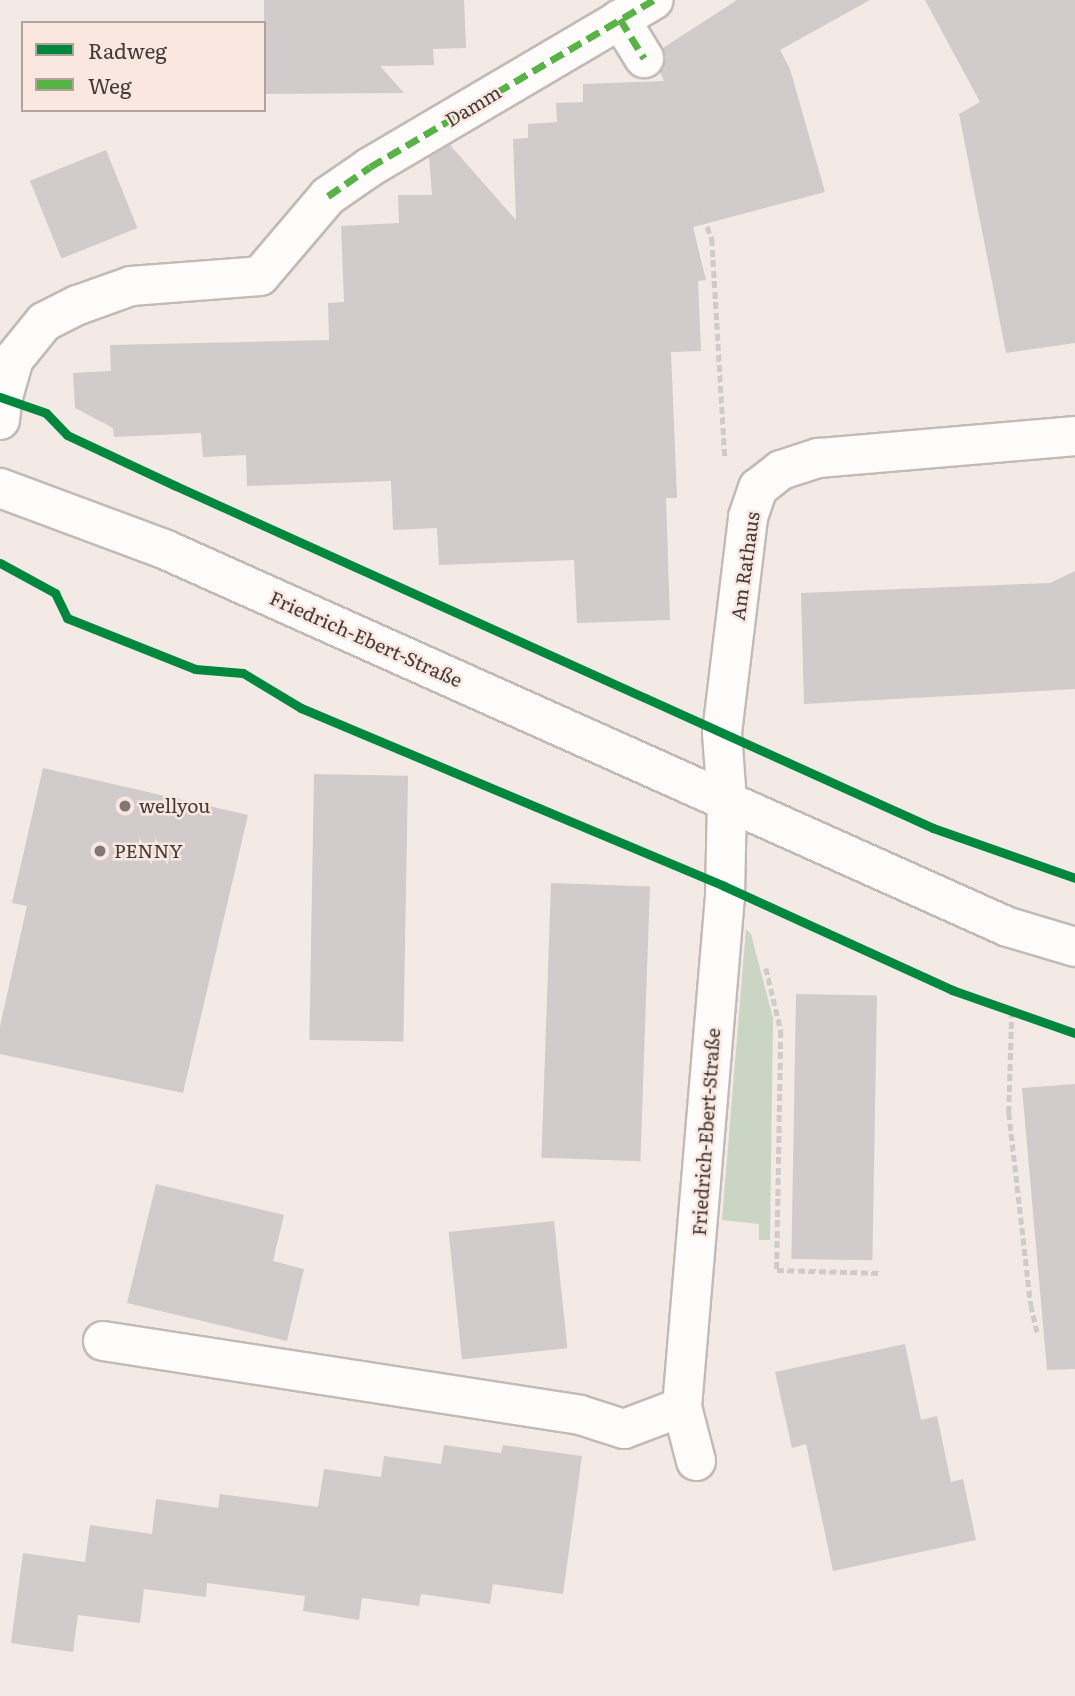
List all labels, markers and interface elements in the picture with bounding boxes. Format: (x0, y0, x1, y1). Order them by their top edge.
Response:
legend (21, 21, 266, 112)
text: Radweg (88, 34, 167, 65)
text: Weg (88, 69, 132, 100)
street label: Damm (441, 80, 505, 132)
street label: Am Rathaus (726, 510, 764, 622)
street label: Friedrich-Ebert-Straße (266, 586, 466, 692)
place label: wellyou (139, 795, 210, 817)
marker: wellyou (117, 798, 133, 814)
place label: PENNY (114, 840, 183, 862)
marker: PENNY (92, 843, 108, 859)
street label: Friedrich-Ebert-Straße (687, 1027, 725, 1237)

